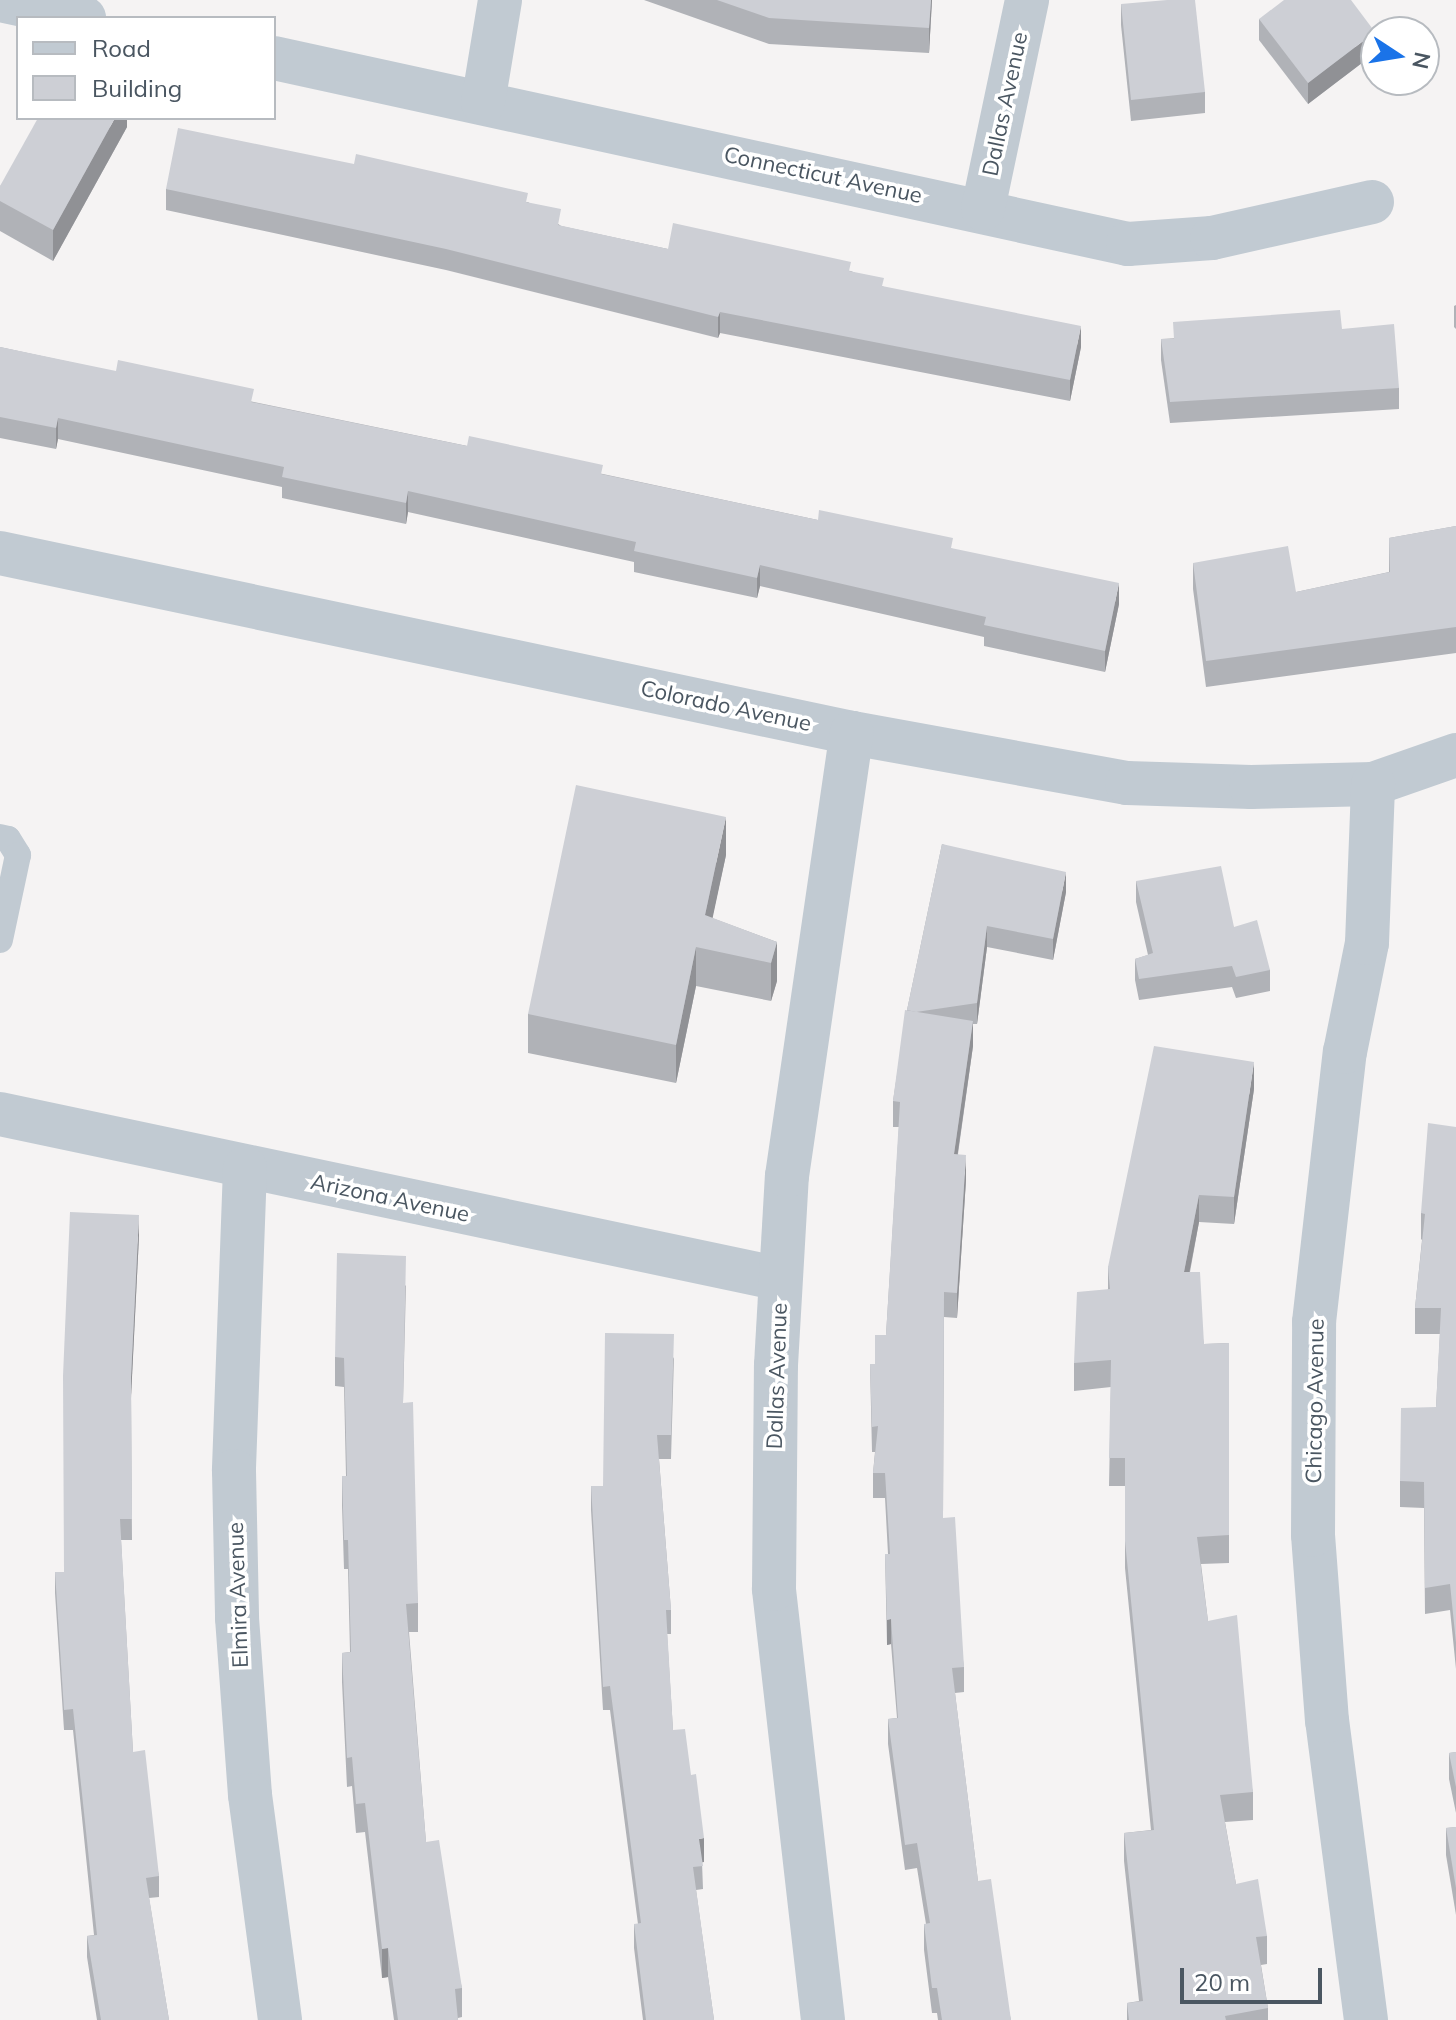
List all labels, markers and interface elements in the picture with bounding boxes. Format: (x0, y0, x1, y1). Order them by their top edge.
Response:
legend (16, 16, 276, 120)
north arrow (1360, 16, 1440, 96)
street label: Dallas Avenue (977, 30, 1033, 178)
text: Road (92, 33, 151, 63)
text: N (1406, 50, 1437, 72)
text: Building (92, 73, 182, 103)
street label: Connecticut Avenue (721, 141, 925, 209)
street label: Colorado Avenue (638, 675, 814, 737)
street label: Arizona Avenue (308, 1168, 472, 1228)
street label: Dallas Avenue (761, 1302, 793, 1450)
street label: Chicago Avenue (1300, 1318, 1330, 1484)
street label: Elmira Avenue (222, 1521, 254, 1669)
scale bar (1184, 1952, 1326, 2002)
text: 20 m (1194, 1967, 1250, 1997)

